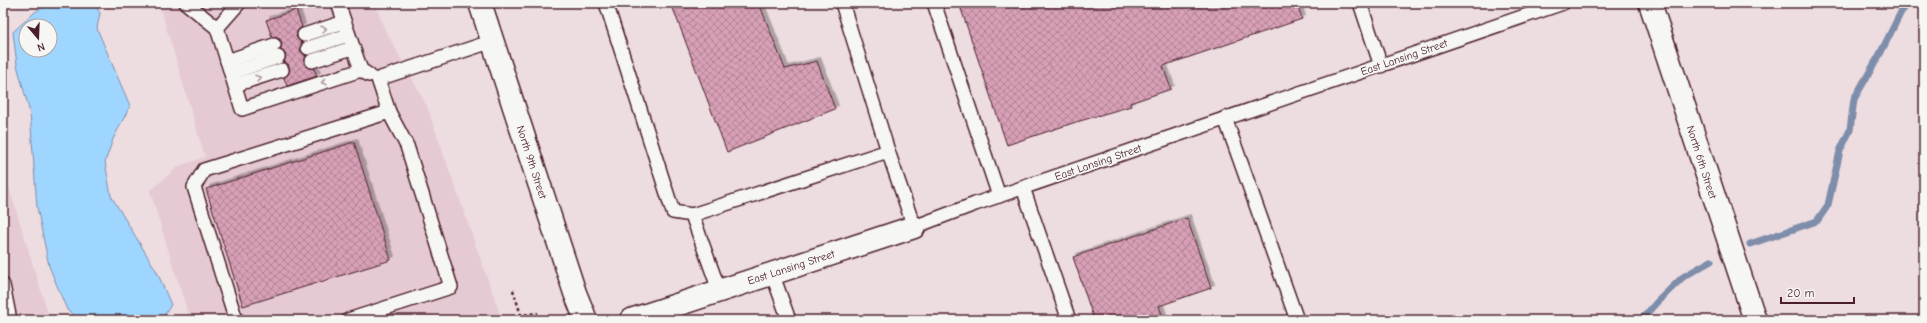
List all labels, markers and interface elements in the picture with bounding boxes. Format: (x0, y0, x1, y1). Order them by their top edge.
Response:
north arrow (18, 18, 58, 58)
one-way arrow (320, 25, 327, 34)
street label: East Lansing Street (1359, 36, 1450, 78)
text: N (36, 40, 47, 54)
one-way arrow (255, 74, 262, 83)
one-way arrow (320, 77, 327, 86)
street label: North 9th Street (514, 124, 550, 201)
street label: North 6th Street (1684, 124, 1720, 201)
street label: East Lansing Street (1053, 141, 1144, 183)
street label: East Lansing Street (746, 247, 837, 288)
scale bar (1781, 279, 1854, 305)
text: 20 m (1787, 286, 1815, 300)

